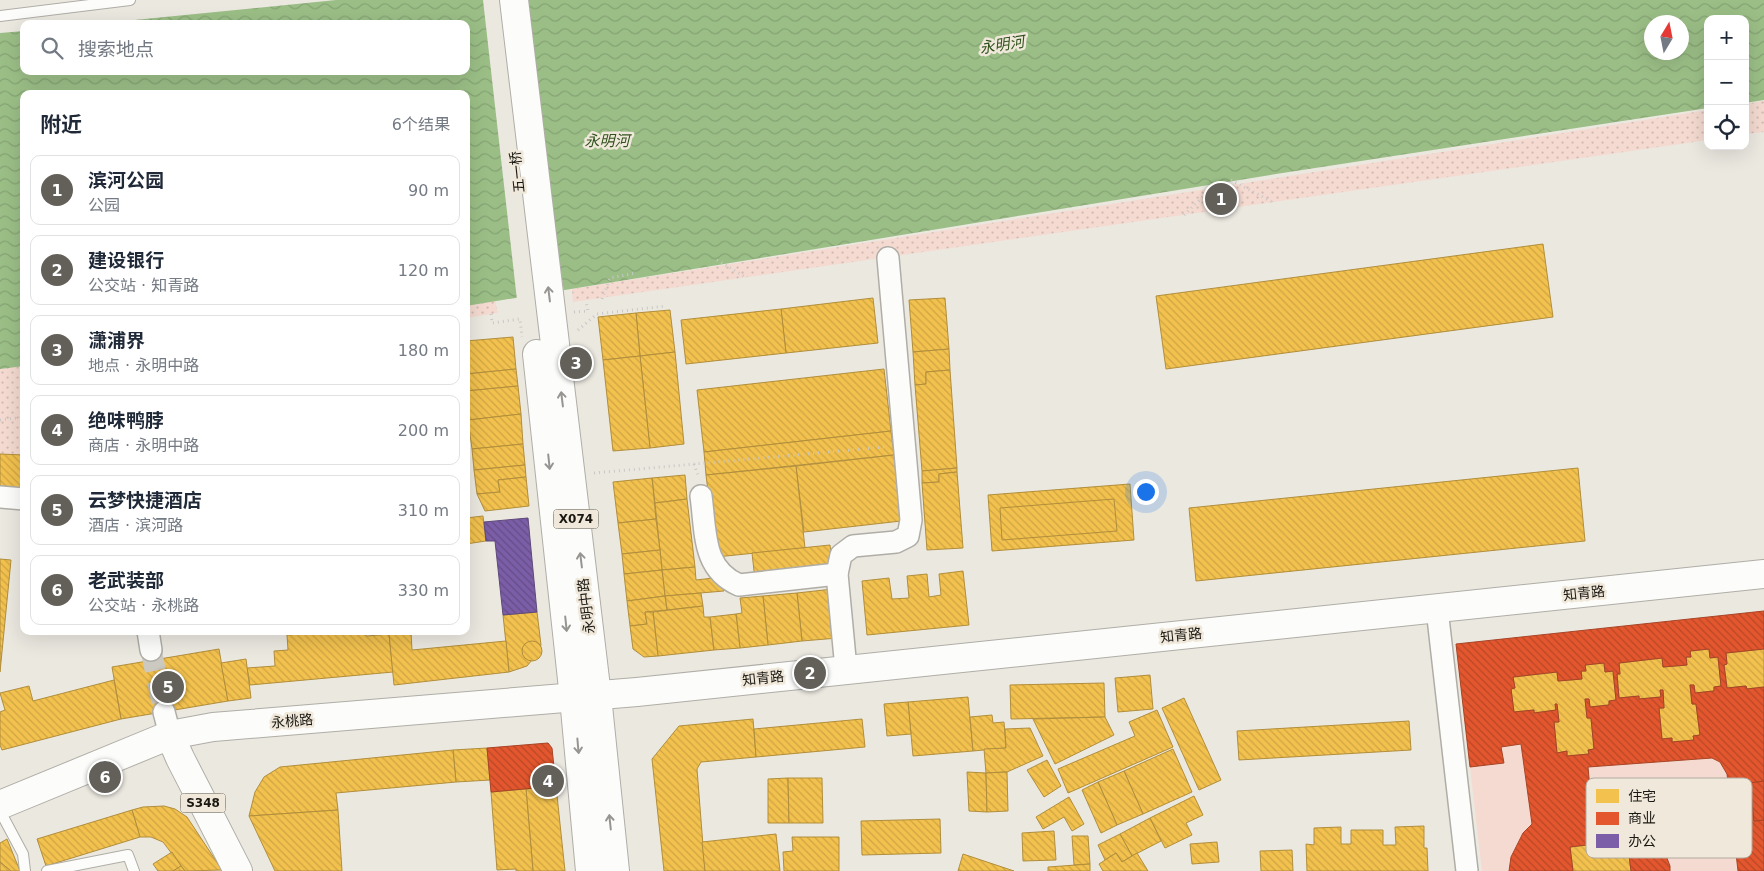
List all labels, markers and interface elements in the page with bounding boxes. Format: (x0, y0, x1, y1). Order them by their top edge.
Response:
north arrow (1644, 15, 1689, 60)
map controls (1704, 15, 1749, 150)
button: + (1704, 15, 1749, 60)
search box (20, 20, 470, 75)
water label: 永明河 (978, 32, 1029, 57)
icon: search (38, 34, 66, 62)
text: 搜索地点 (78, 38, 154, 60)
button: − (1704, 60, 1749, 105)
button: locate (1704, 105, 1749, 150)
text: 附近 (40, 113, 82, 137)
text: 6个结果 (392, 115, 450, 134)
water label: 永明河 (584, 132, 632, 150)
street label: 五一桥 (507, 150, 527, 194)
text: 滨河公园 (88, 169, 164, 191)
pin: 1 (1205, 180, 1237, 218)
text: 1 (51, 181, 63, 200)
text: 90 m (408, 181, 449, 200)
text: 公园 (88, 196, 120, 215)
text: 建设银行 (88, 249, 164, 271)
text: 2 (51, 261, 63, 280)
text: 120 m (398, 261, 449, 280)
text: 公交站 · 知青路 (88, 276, 199, 295)
one-way arrow (544, 286, 554, 302)
text: 潇浦界 (88, 329, 145, 351)
text: 3 (51, 341, 63, 360)
text: 180 m (398, 341, 449, 360)
pin: 3 (560, 344, 592, 382)
text: 地点 · 永明中路 (88, 356, 199, 375)
one-way arrow (557, 391, 567, 407)
text: 绝味鸭脖 (88, 409, 164, 431)
text: 4 (51, 421, 63, 440)
text: 200 m (398, 421, 449, 440)
text: 商店 · 永明中路 (88, 436, 199, 455)
one-way arrow (544, 454, 554, 470)
your location (1133, 479, 1159, 505)
text: 云梦快捷酒店 (88, 489, 202, 511)
text: 5 (51, 501, 63, 520)
text: 310 m (398, 501, 449, 520)
road number: X074 (554, 509, 598, 528)
text: 酒店 · 滨河路 (88, 516, 183, 535)
one-way arrow (576, 553, 586, 569)
text: 老武装部 (88, 569, 164, 591)
street label: 永明中路 (575, 577, 597, 635)
text: 6 (51, 581, 63, 600)
text: 330 m (398, 581, 449, 600)
street label: 知青路 (1562, 583, 1606, 603)
text: 公交站 · 永桃路 (88, 596, 199, 615)
one-way arrow (561, 616, 571, 632)
street label: 知青路 (1159, 625, 1203, 645)
pin: 2 (794, 654, 826, 692)
pin: 5 (152, 668, 184, 706)
street label: 知青路 (741, 668, 785, 688)
street label: 永桃路 (270, 711, 314, 731)
one-way arrow (574, 738, 583, 754)
pin: 6 (89, 758, 121, 796)
pin: 4 (532, 762, 564, 800)
legend (1586, 778, 1752, 858)
text: 住宅 (1628, 788, 1656, 804)
road number: S348 (180, 794, 226, 812)
text: 商业 (1628, 810, 1656, 826)
one-way arrow (605, 815, 615, 831)
text: 办公 (1628, 833, 1656, 849)

